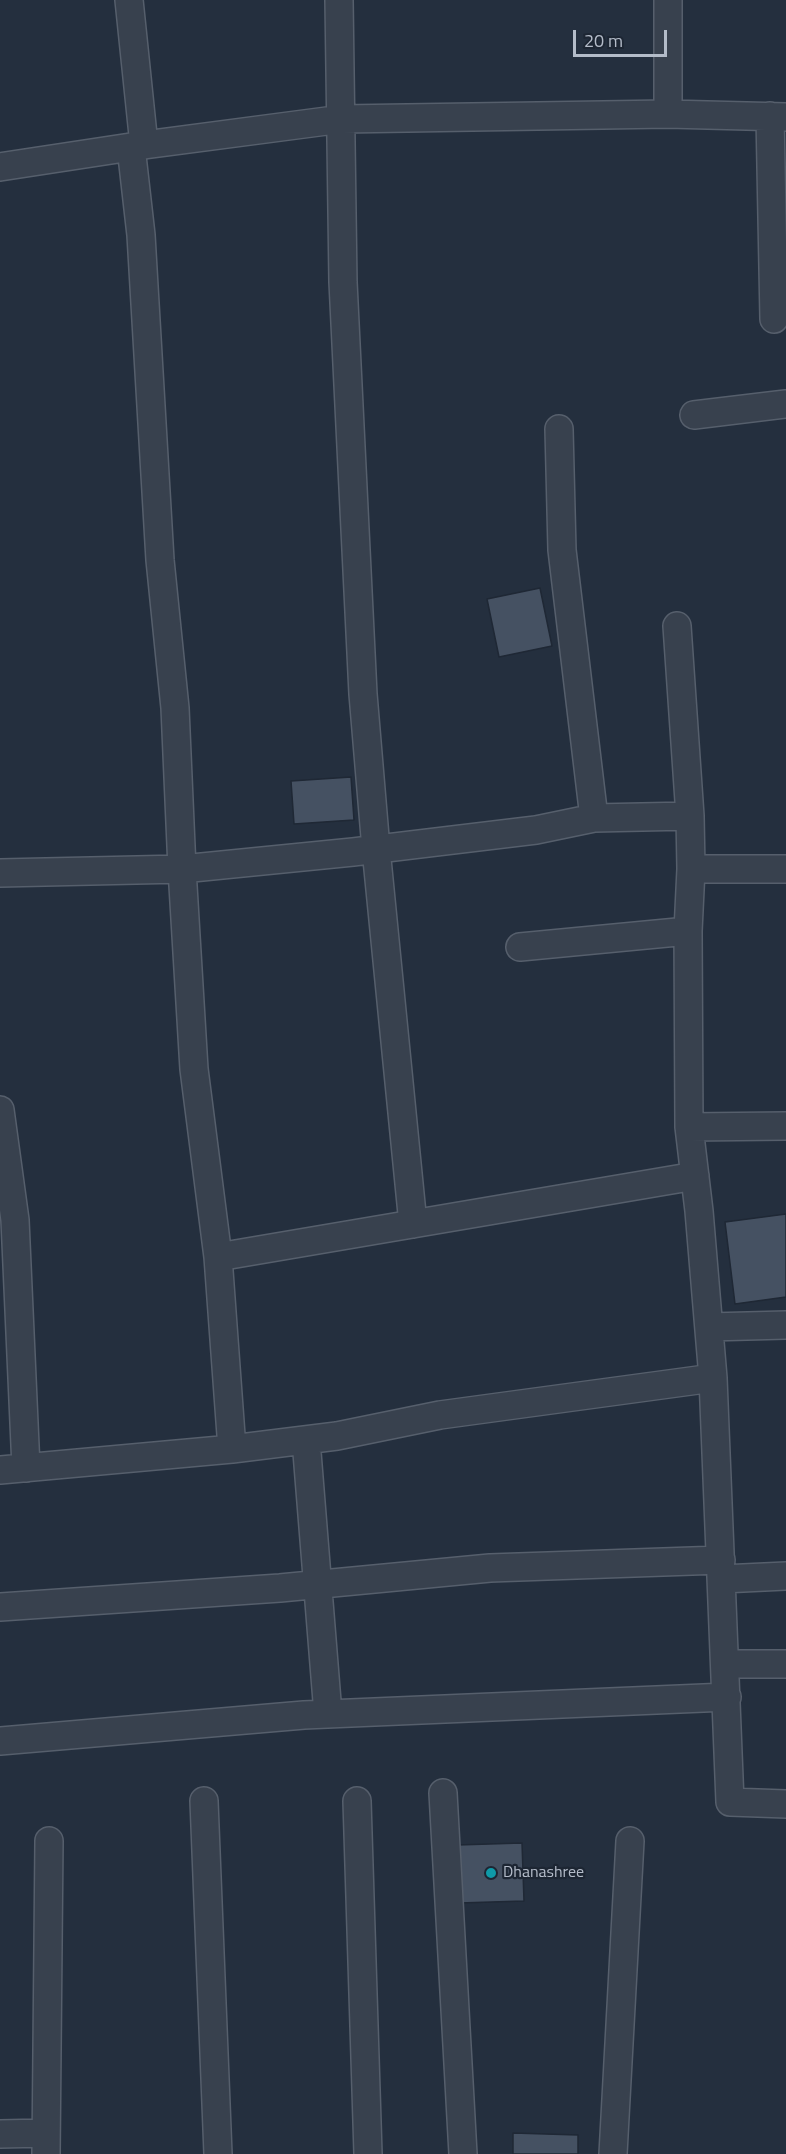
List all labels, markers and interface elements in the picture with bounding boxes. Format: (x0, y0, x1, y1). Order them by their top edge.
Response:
scale bar (576, 18, 670, 56)
text: 20 m (584, 27, 623, 54)
place label: Dhanashree (503, 1863, 584, 1883)
marker: Dhanashree (484, 1866, 498, 1880)

